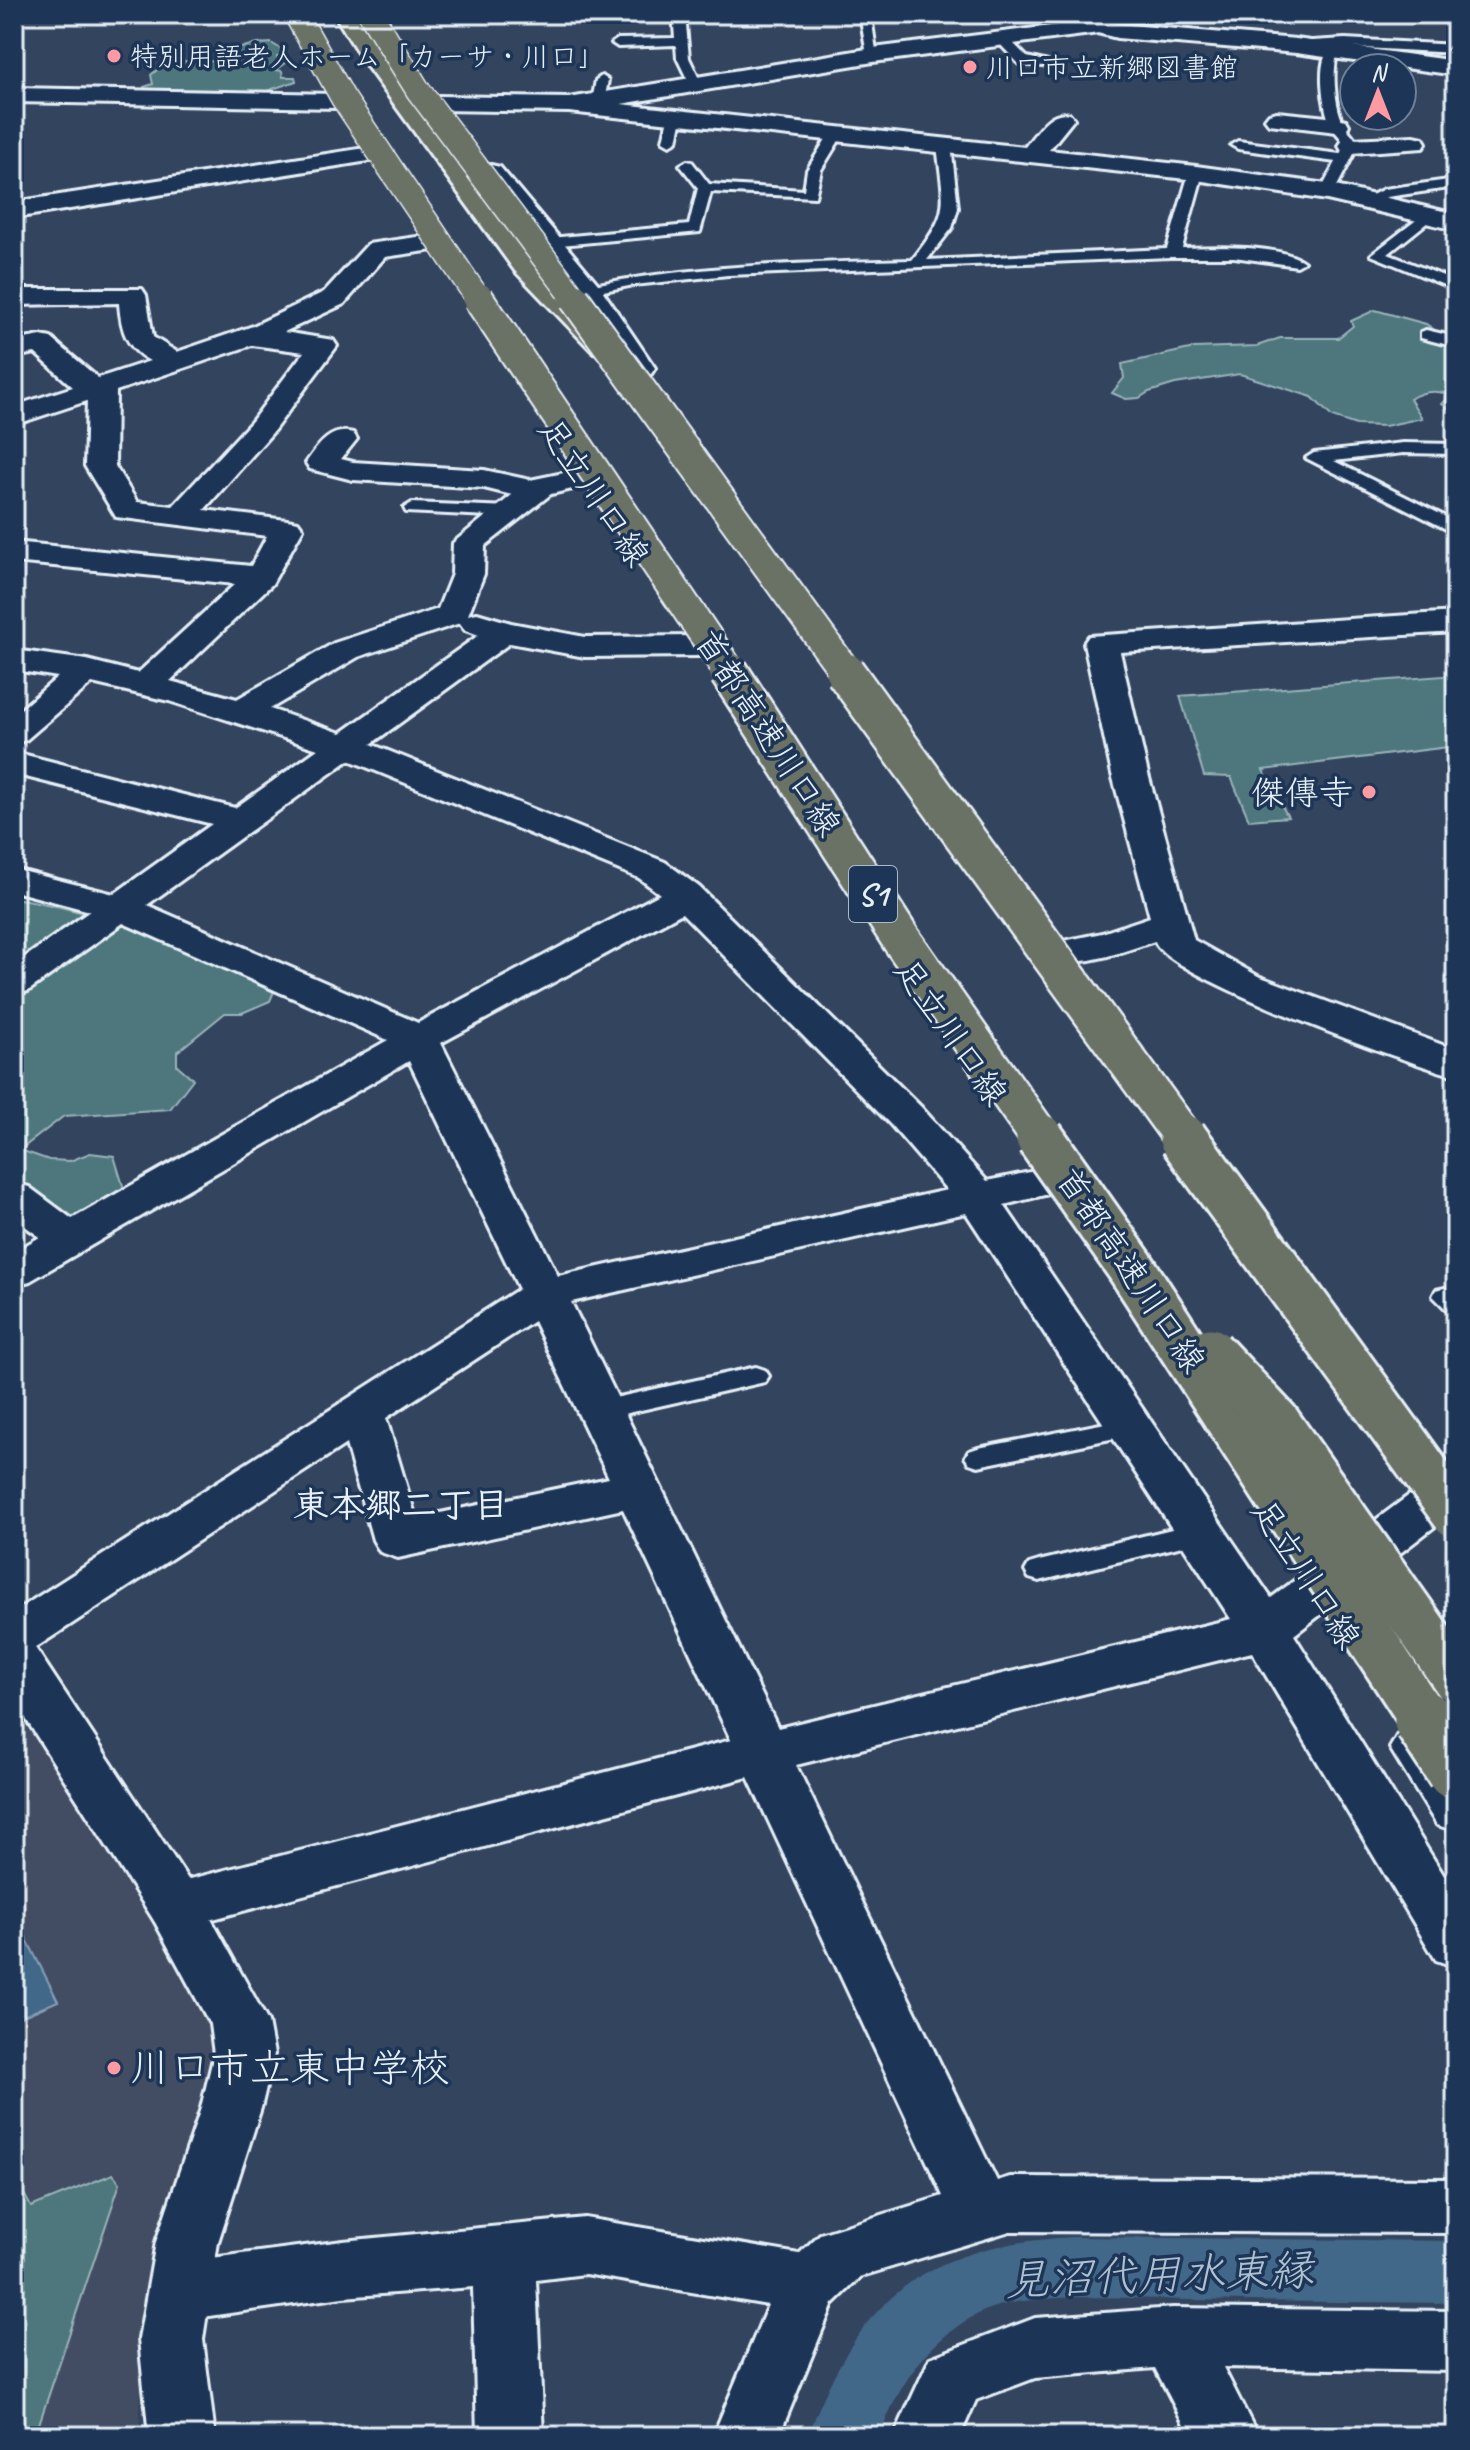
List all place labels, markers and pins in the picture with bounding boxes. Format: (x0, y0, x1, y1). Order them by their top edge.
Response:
place label: 特別用語老人ホーム「カーサ・川口」 (130, 39, 606, 74)
marker: 特別用語老人ホーム「カーサ・川口」 (105, 47, 123, 65)
place label: 川口市立新郷図書館 (986, 50, 1238, 85)
marker: 川口市立新郷図書館 (961, 58, 979, 76)
place label: 傑傳寺 (1251, 771, 1353, 814)
marker: 傑傳寺 (1360, 783, 1378, 801)
place label: 川口市立東中学校 (130, 2043, 450, 2093)
marker: 川口市立東中学校 (105, 2059, 123, 2077)

